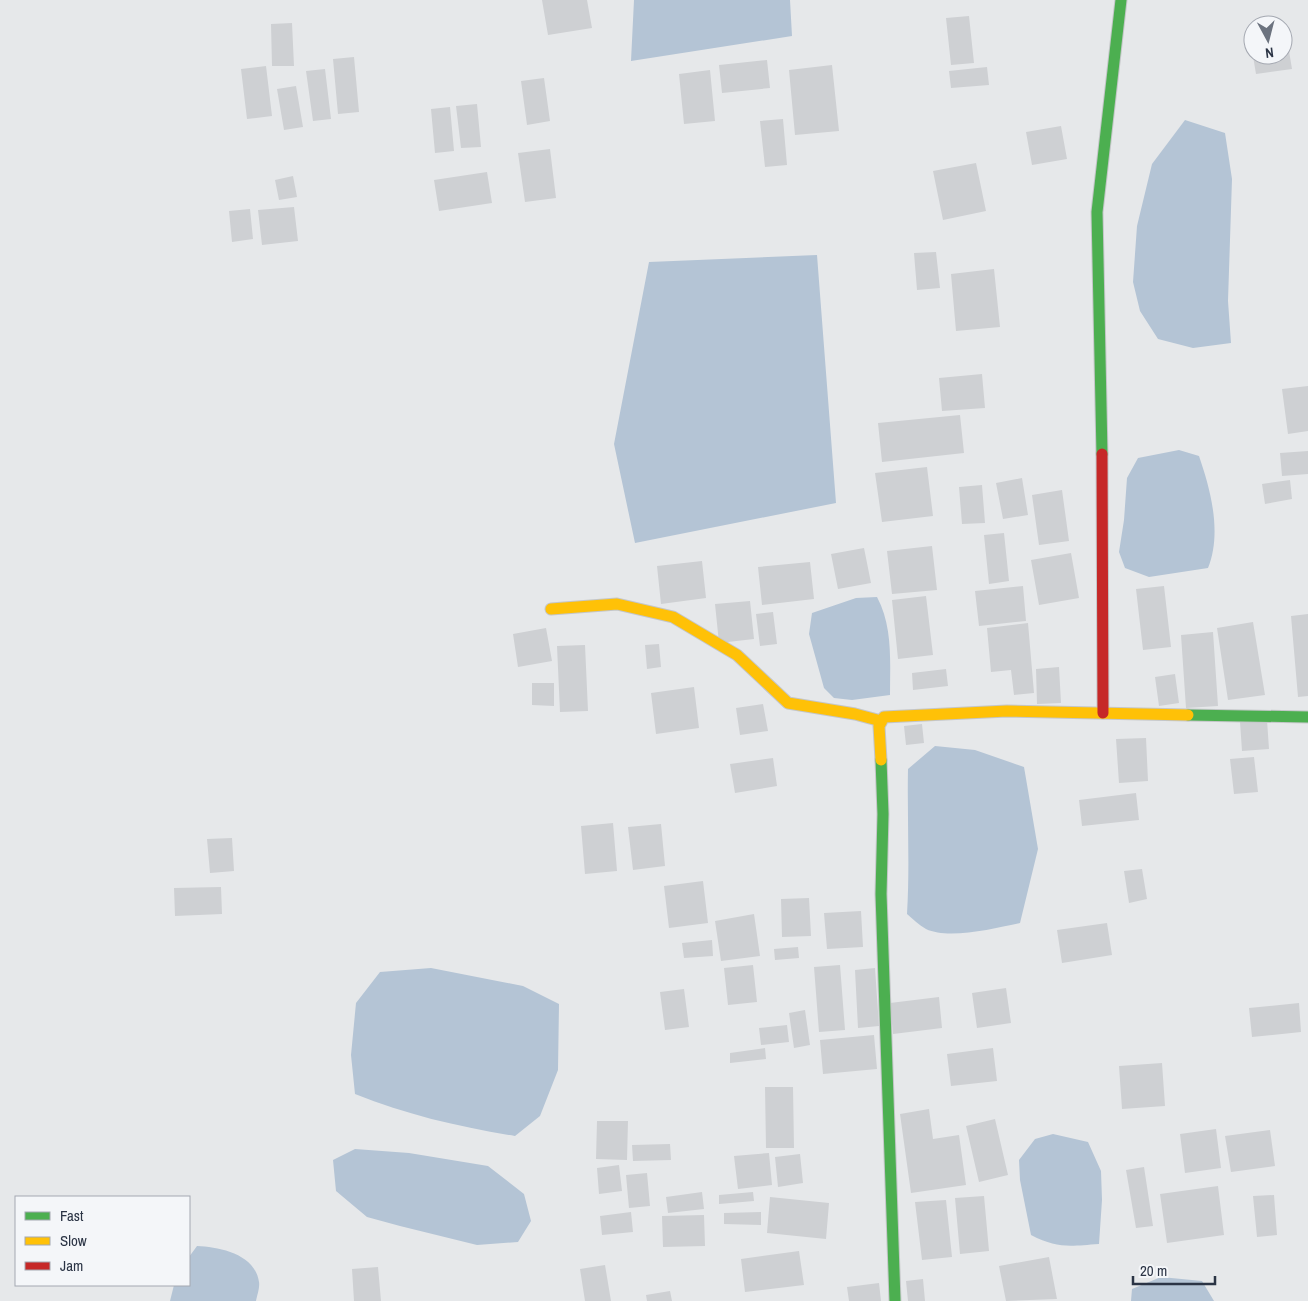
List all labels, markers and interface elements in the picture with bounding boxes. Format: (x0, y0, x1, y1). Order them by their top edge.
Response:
north arrow (1243, 15, 1293, 65)
text: N (1264, 43, 1275, 62)
legend (15, 1196, 190, 1286)
text: Fast (60, 1205, 84, 1226)
text: Slow (60, 1230, 87, 1251)
scale bar (1133, 1254, 1216, 1286)
text: Jam (60, 1255, 83, 1276)
text: 20 m (1140, 1260, 1167, 1281)

